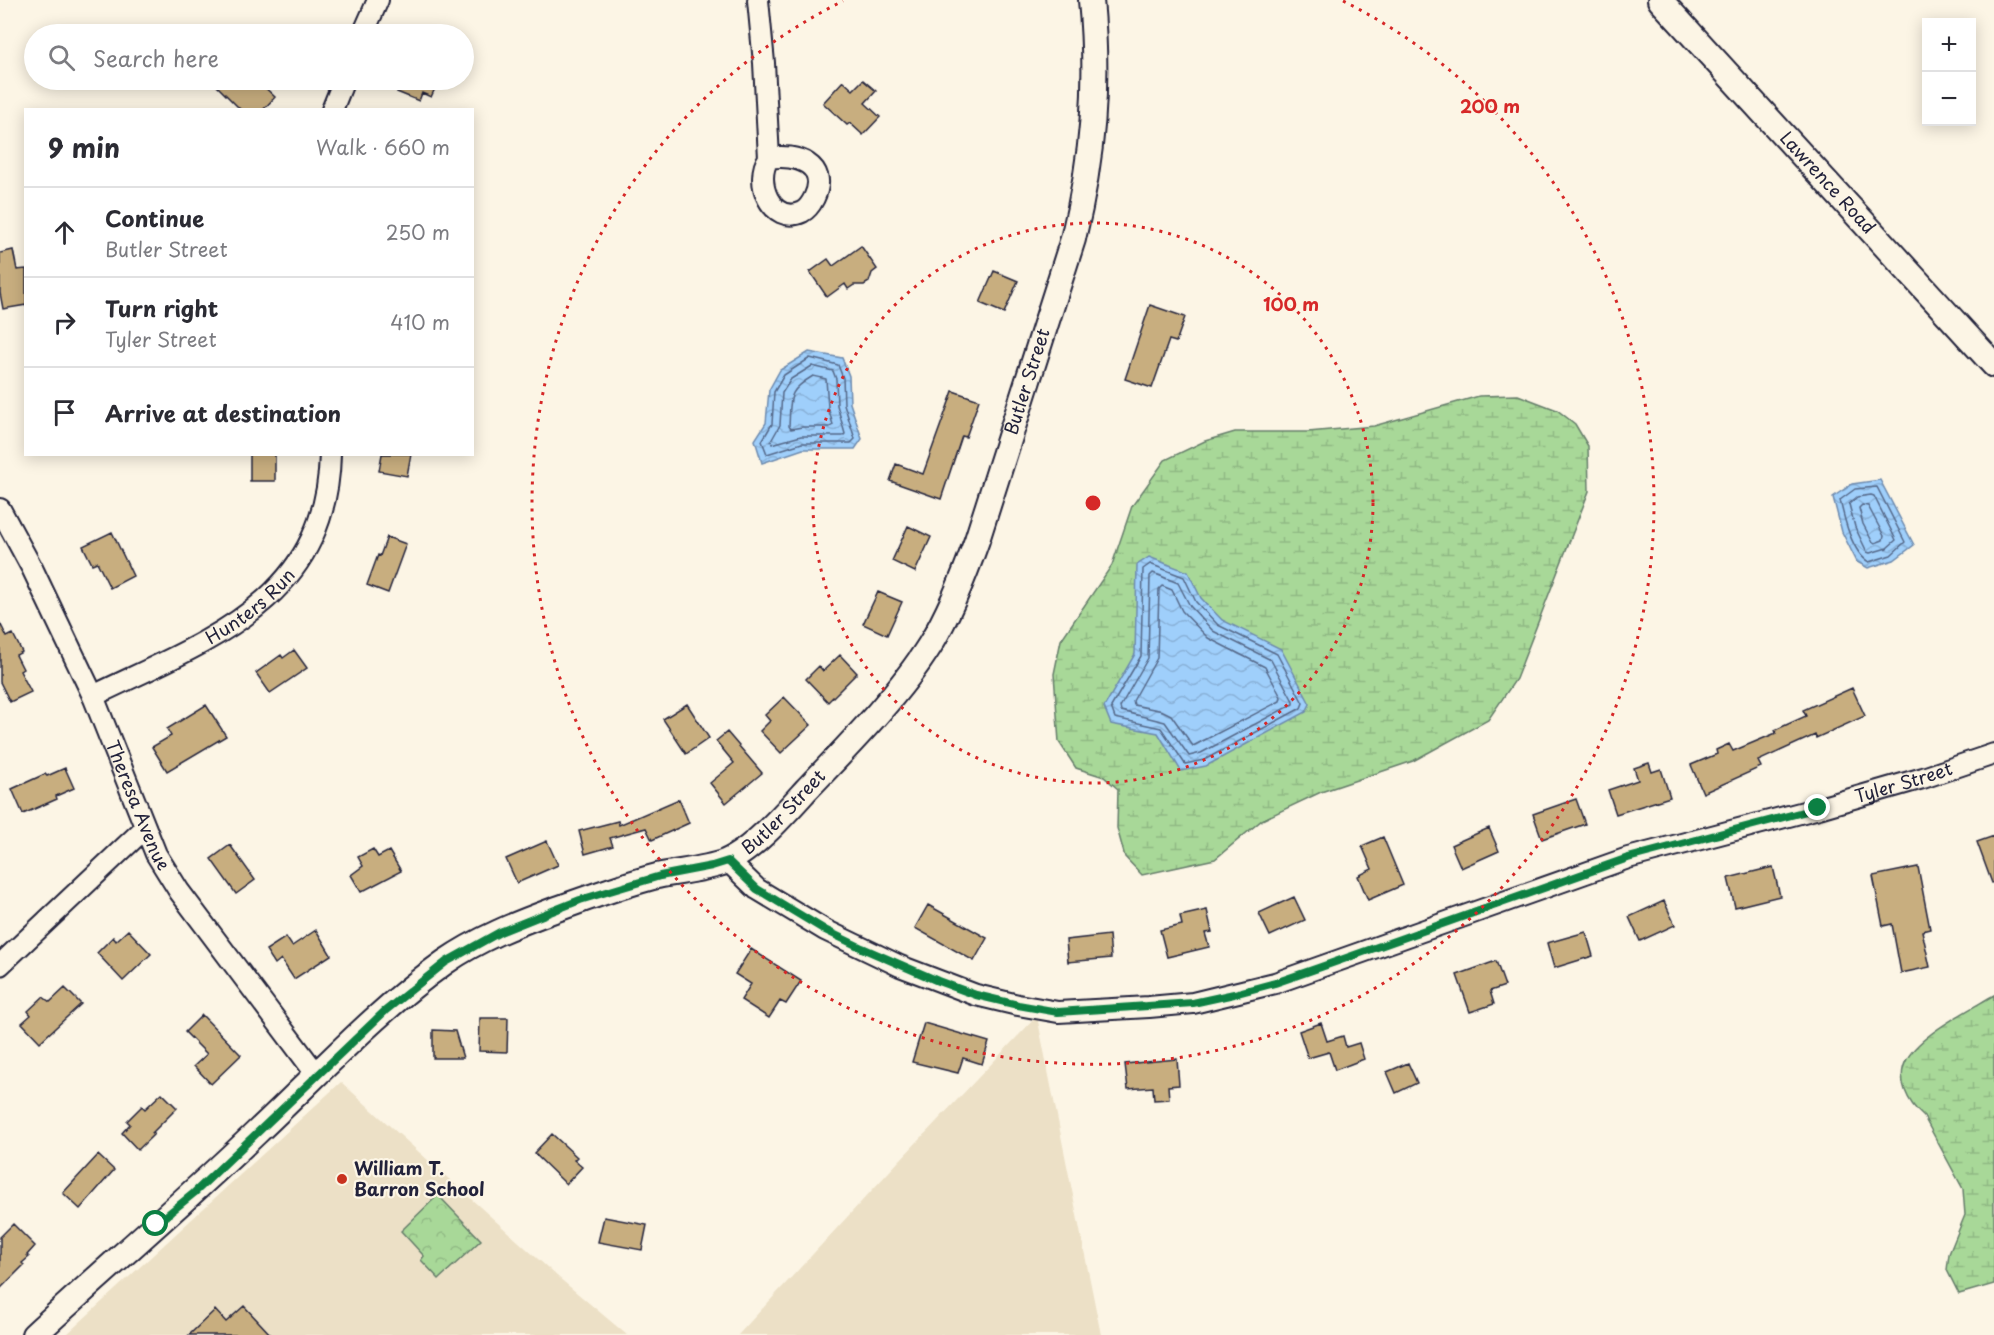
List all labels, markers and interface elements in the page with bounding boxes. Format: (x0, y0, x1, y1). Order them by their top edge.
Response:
map controls (1922, 18, 1976, 126)
button: + (1922, 18, 1976, 72)
search box (24, 24, 474, 90)
icon: search (45, 41, 78, 74)
text: Search here (93, 41, 219, 74)
button: − (1922, 72, 1976, 126)
text: 200 m (1460, 92, 1520, 119)
street label: Lawrence Road (1774, 125, 1883, 239)
text: 9 min (48, 128, 120, 167)
text: Walk · 660 m (316, 132, 450, 162)
text: Continue (105, 201, 204, 234)
icon: ahead (48, 216, 81, 249)
text: 250 m (386, 217, 450, 247)
text: Butler Street (105, 234, 228, 264)
text: 100 m (1263, 290, 1319, 317)
text: Turn right (105, 291, 218, 324)
icon: right (48, 306, 81, 339)
text: 410 m (390, 307, 450, 337)
text: Tyler Street (105, 324, 217, 354)
street label: Butler Street (996, 324, 1056, 438)
icon: arrive (48, 396, 81, 429)
text: Arrive at destination (105, 396, 341, 429)
centre of rings (1083, 493, 1103, 513)
street label: Hunters Run (200, 562, 301, 650)
street label: Theresa Avenue (100, 736, 178, 875)
street label: Tyler Street (1851, 754, 1956, 809)
street label: Butler Street (735, 763, 831, 860)
route end (1804, 794, 1830, 820)
place label: William T. Barron School (354, 1154, 484, 1202)
marker: William T. Barron School (335, 1172, 349, 1186)
route start (142, 1210, 168, 1236)

